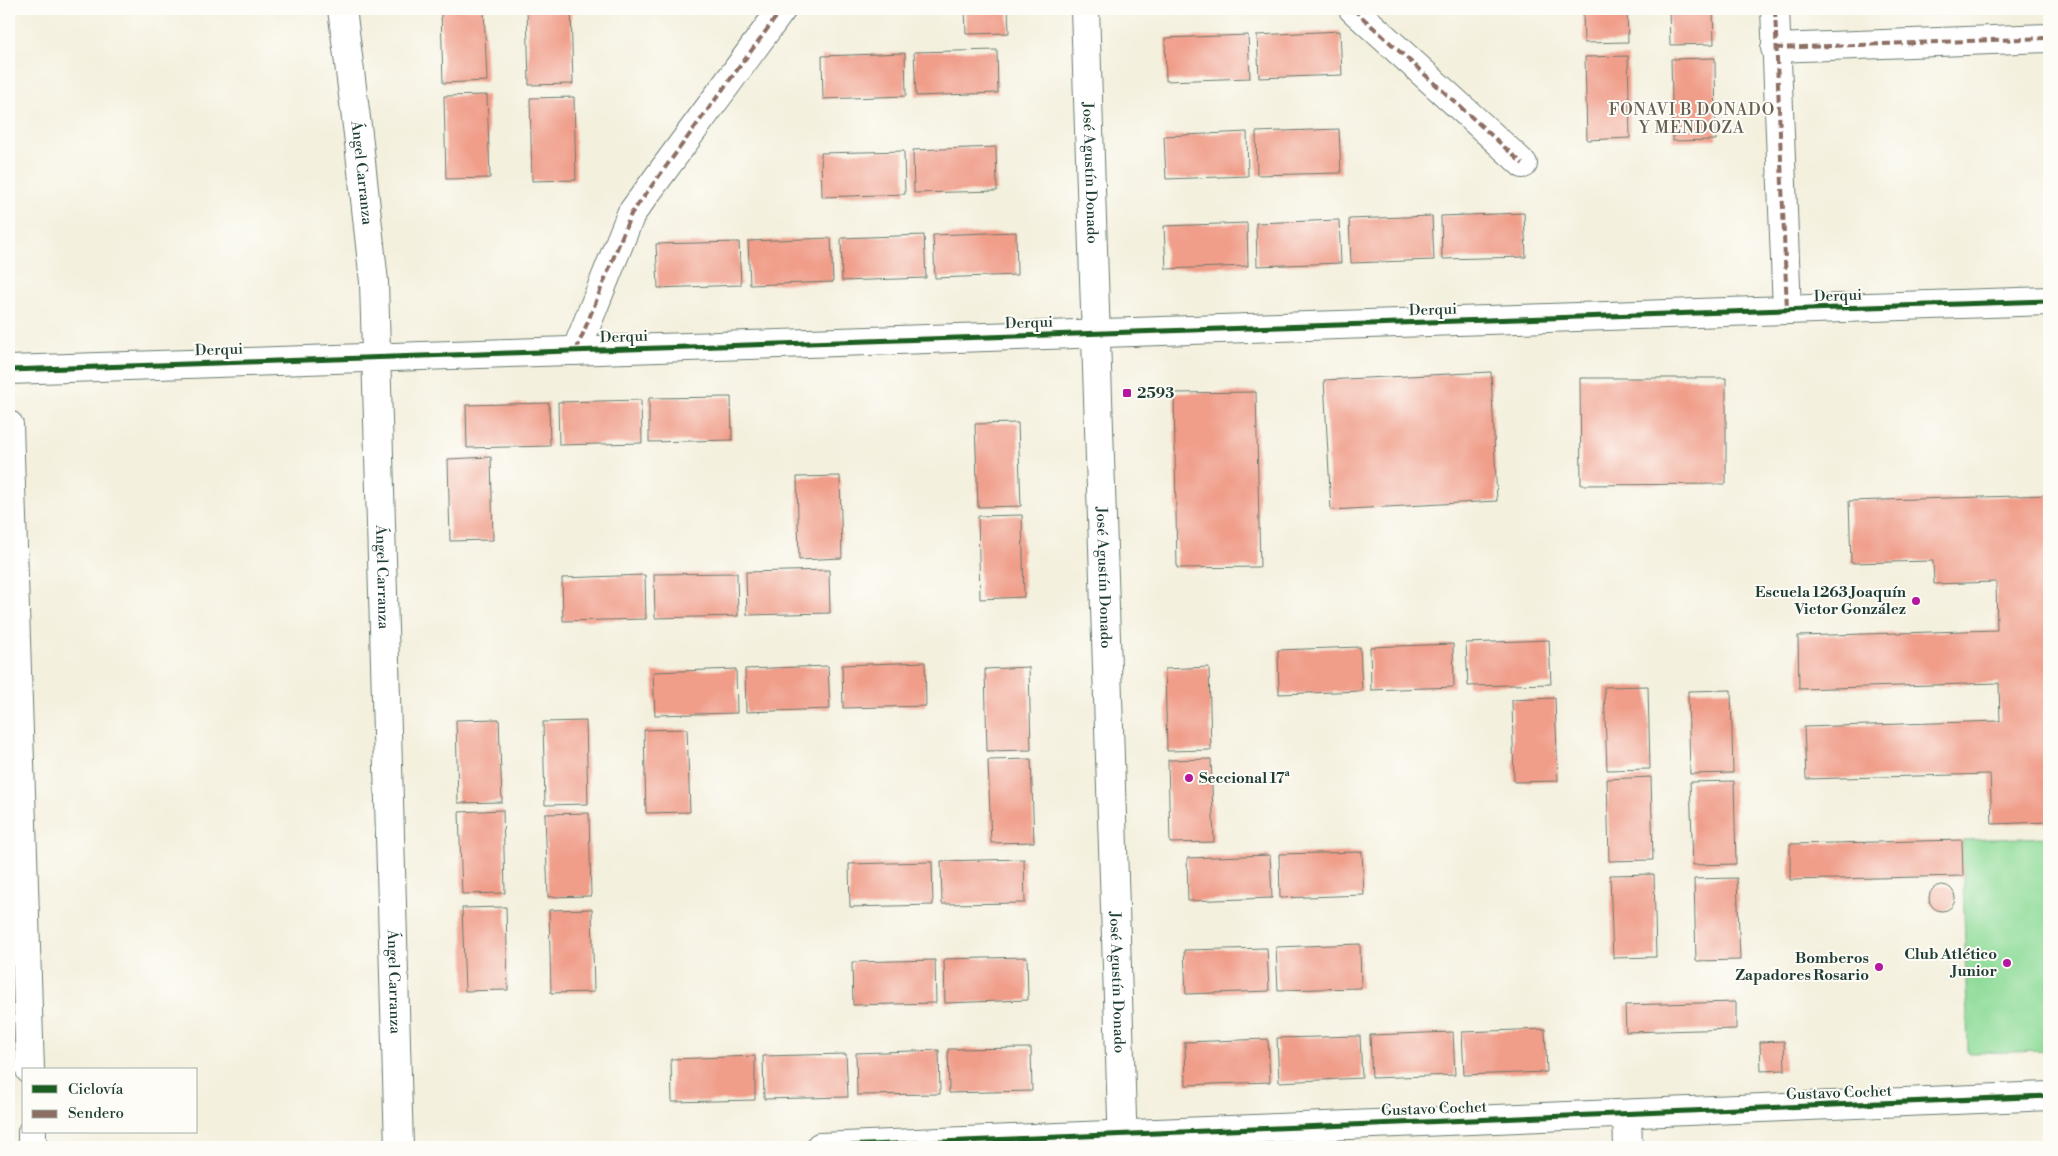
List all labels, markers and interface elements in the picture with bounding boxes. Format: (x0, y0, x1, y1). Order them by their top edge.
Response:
district label: FONAVI B DONADO Y MENDOZA (1609, 100, 1775, 138)
street label: José Agustín Donado (1079, 101, 1102, 244)
street label: Ángel Carranza (347, 119, 377, 226)
street label: Derqui (1813, 286, 1863, 306)
street label: Derqui (1408, 300, 1458, 320)
street label: Derqui (1004, 313, 1054, 333)
street label: Derqui (599, 327, 649, 347)
street label: Derqui (194, 340, 244, 360)
place label: 2593 (1137, 384, 1174, 403)
marker: 2593 (1121, 387, 1133, 399)
street label: José Agustín Donado (1092, 506, 1116, 649)
street label: Ángel Carranza (371, 524, 394, 630)
place label: Escuela 1263 Joaquín Victor González (1755, 583, 1907, 619)
marker: Escuela 1263 Joaquín Victor González (1910, 595, 1922, 607)
place label: Seccional 17ª (1199, 769, 1290, 788)
marker: Seccional 17ª (1183, 772, 1195, 784)
street label: José Agustín Donado (1106, 910, 1129, 1054)
street label: Ángel Carranza (383, 928, 405, 1035)
place label: Club Atlético Junior (1904, 945, 1997, 981)
place label: Bomberos Zapadores Rosario (1736, 949, 1869, 985)
marker: Club Atlético Junior (2001, 957, 2013, 969)
marker: Bomberos Zapadores Rosario (1873, 961, 1885, 973)
legend (22, 1068, 198, 1134)
text: Ciclovía (68, 1080, 124, 1099)
street label: Gustavo Cochet (1786, 1082, 1893, 1104)
street label: Gustavo Cochet (1381, 1098, 1488, 1120)
text: Sendero (68, 1104, 124, 1123)

